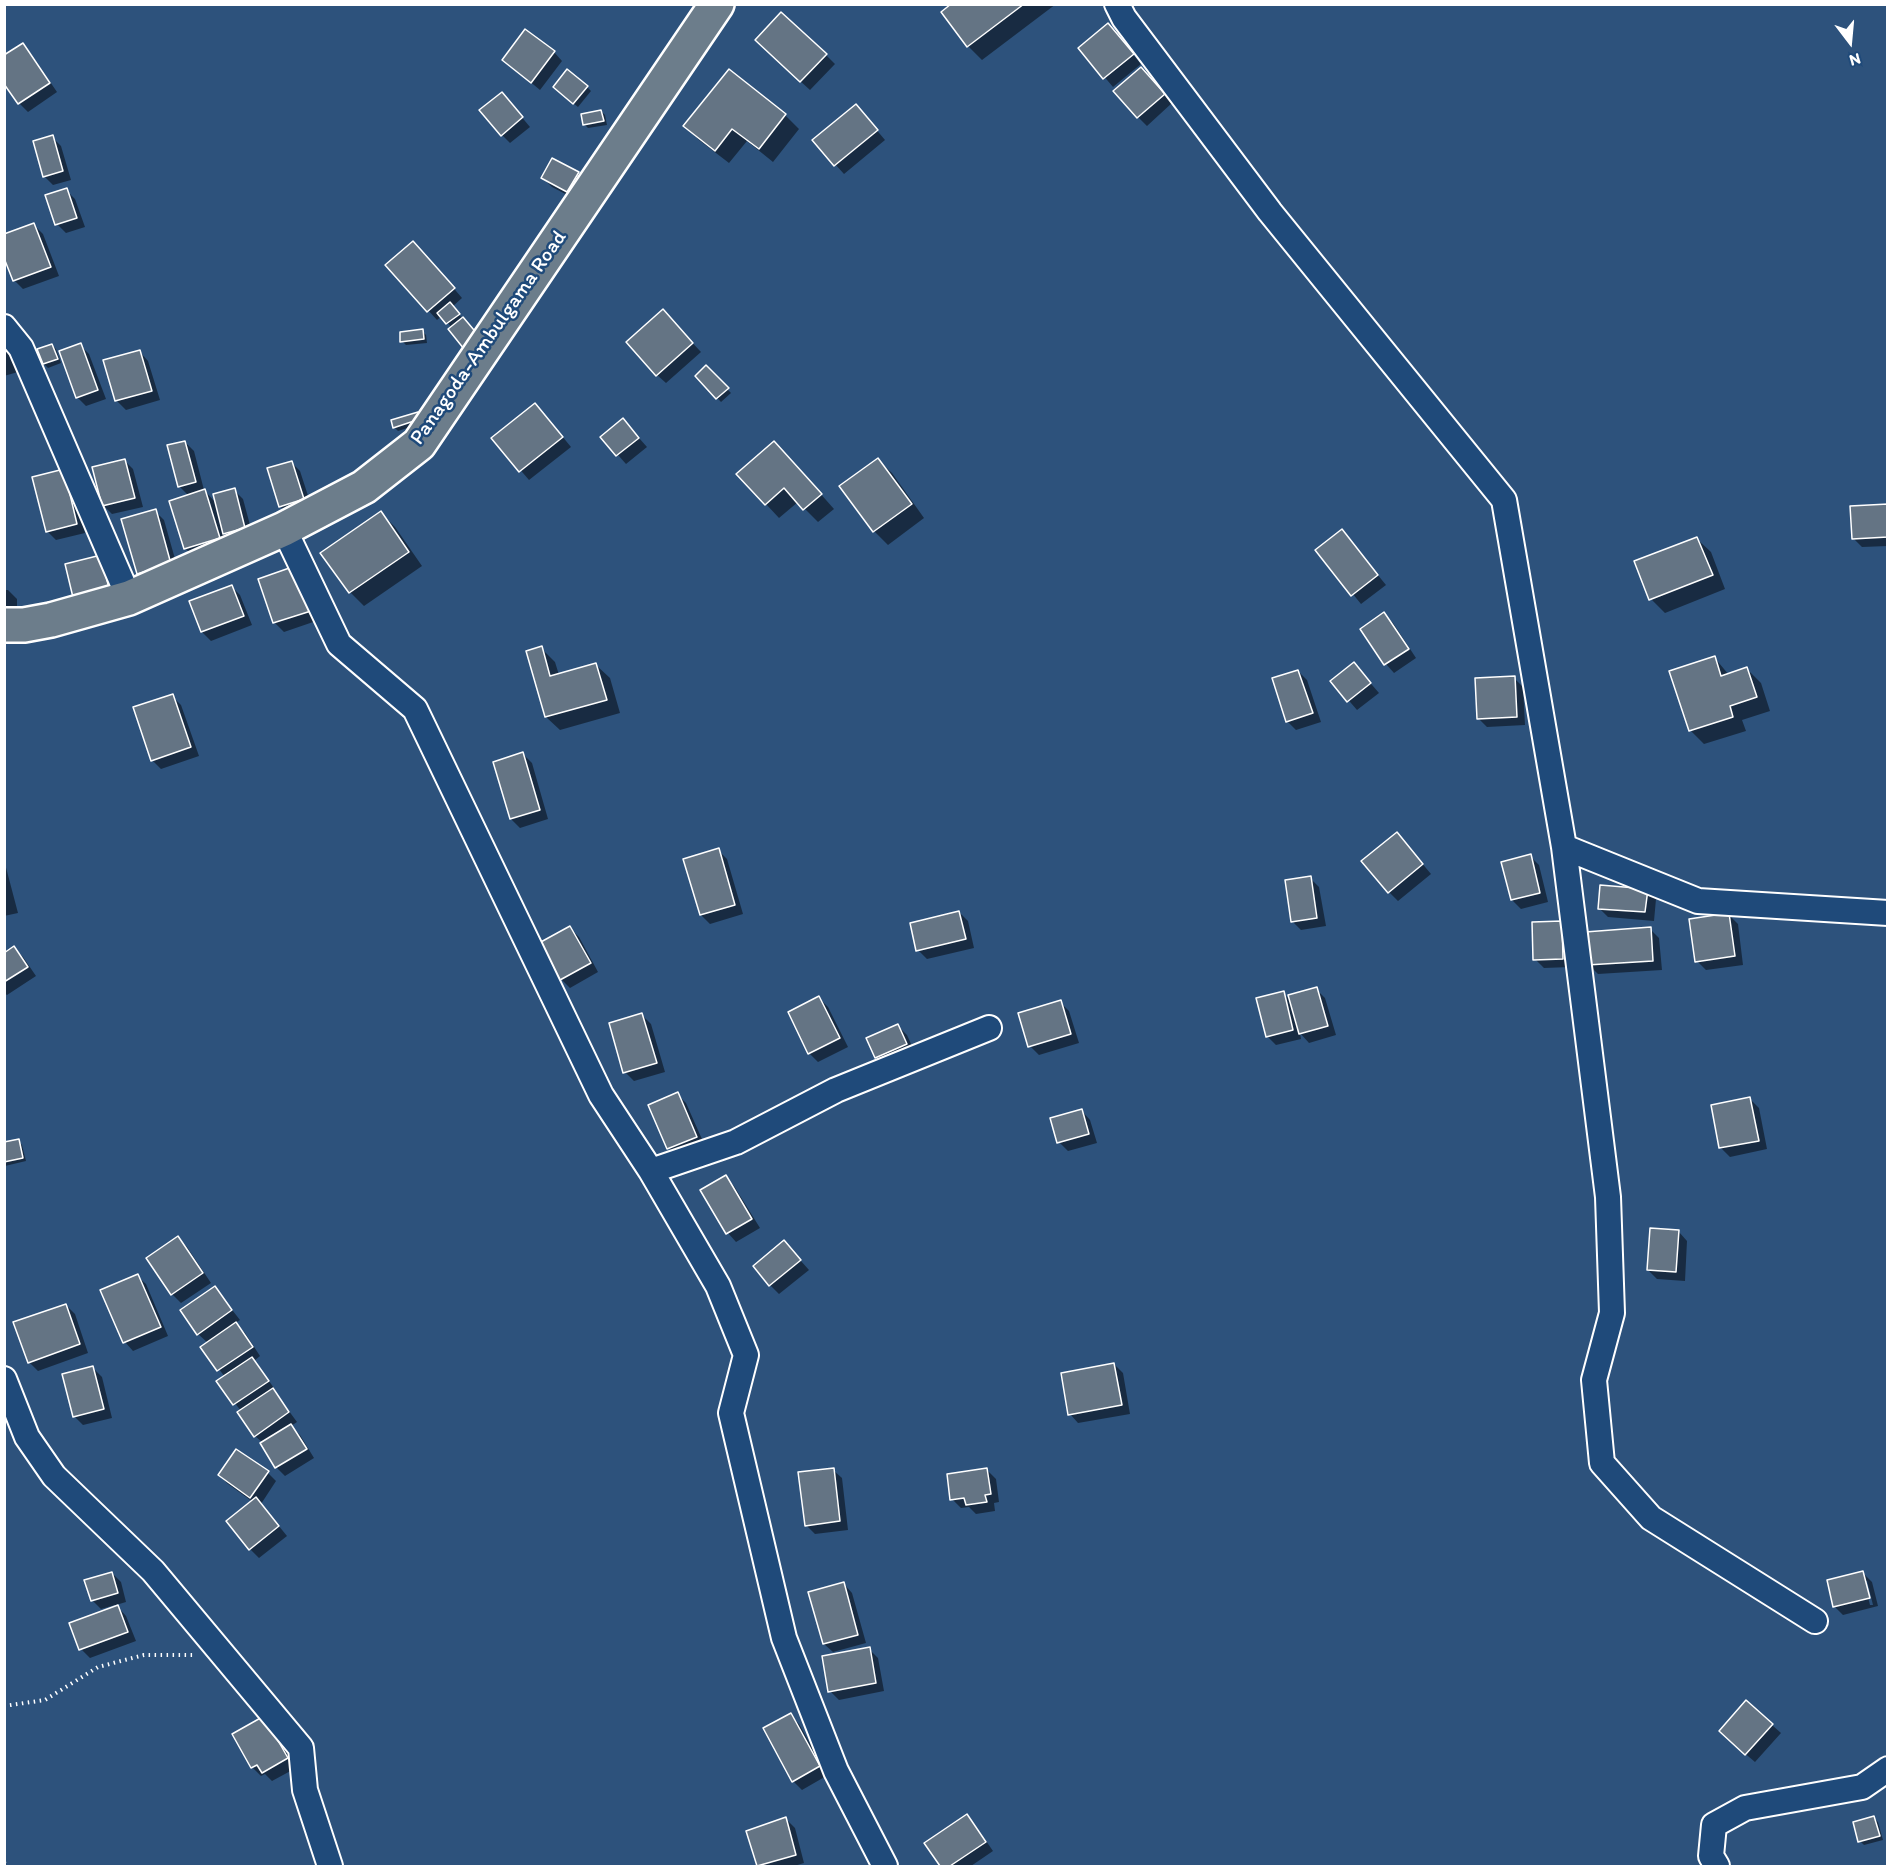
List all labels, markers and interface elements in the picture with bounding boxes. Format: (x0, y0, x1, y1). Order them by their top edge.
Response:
north arrow (1820, 12, 1880, 72)
text: N (1847, 49, 1863, 70)
street label: Panagoda-Ambulgama Road (405, 226, 573, 450)

